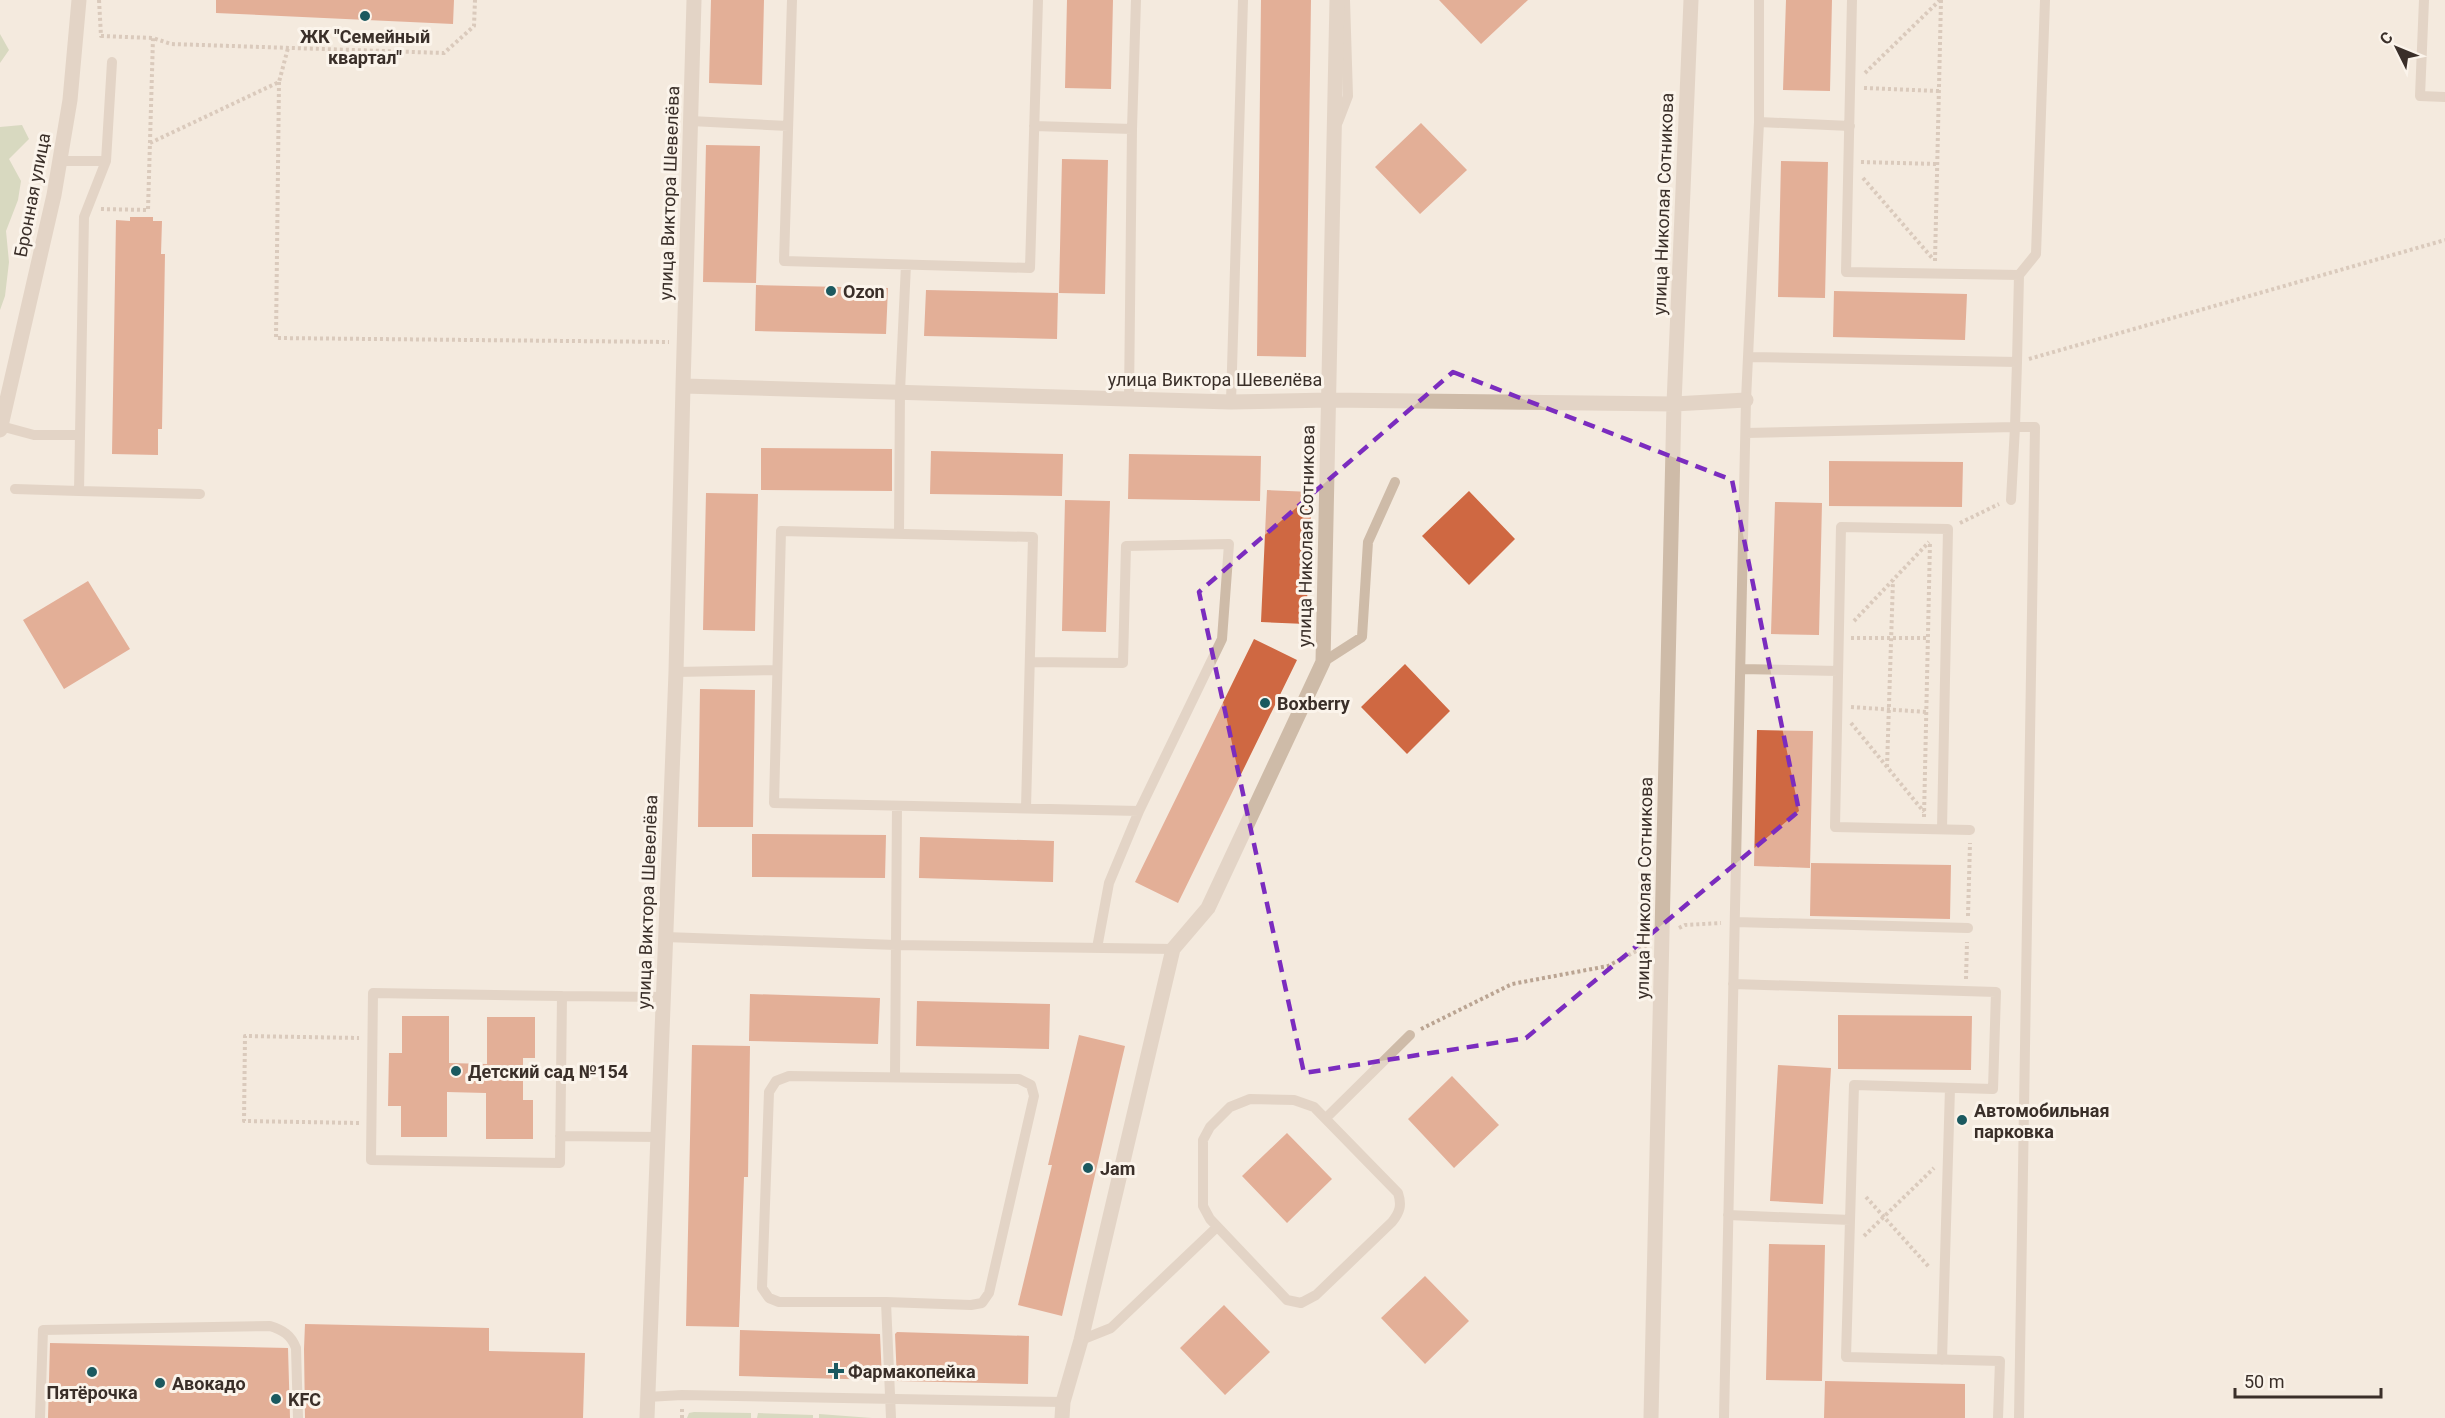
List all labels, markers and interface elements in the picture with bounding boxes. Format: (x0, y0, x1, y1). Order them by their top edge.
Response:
marker: ЖК "Семейный квартал" (358, 9, 372, 23)
north arrow (2367, 18, 2427, 78)
place label: ЖК "Семейный квартал" (300, 26, 430, 68)
text: С (2376, 28, 2397, 48)
street label: улица Виктора Шевелёва (655, 85, 683, 301)
street label: улица Николая Сотникова (1649, 92, 1677, 316)
street label: Бронная улица (10, 131, 54, 259)
place label: Ozon (843, 281, 885, 302)
marker: Ozon (824, 284, 838, 298)
street label: улица Виктора Шевелёва (1108, 369, 1322, 390)
street label: улица Николая Сотникова (1294, 425, 1318, 647)
place label: Boxberry (1277, 693, 1351, 714)
marker: Boxberry (1258, 696, 1272, 710)
street label: улица Николая Сотникова (1632, 777, 1656, 999)
street label: улица Виктора Шевелёва (633, 794, 661, 1010)
place label: Детский сад №154 (468, 1061, 628, 1082)
marker: Детский сад №154 (449, 1064, 463, 1078)
place label: Автомобильная парковка (1974, 1100, 2110, 1142)
marker: Автомобильная парковка (1955, 1113, 1969, 1127)
place label: Jam (1100, 1158, 1135, 1179)
marker: Jam (1081, 1161, 1095, 1175)
place label: Фармакопейка (848, 1361, 976, 1382)
scale bar (2235, 1361, 2380, 1399)
marker: Фармакопейка (829, 1364, 843, 1378)
marker: Пятёрочка (85, 1365, 99, 1379)
text: 50 m (2244, 1371, 2284, 1392)
place label: Авокадо (172, 1373, 246, 1394)
marker: Авокадо (153, 1376, 167, 1390)
place label: Пятёрочка (46, 1382, 138, 1403)
place label: KFC (288, 1389, 321, 1410)
marker: KFC (269, 1392, 283, 1406)

